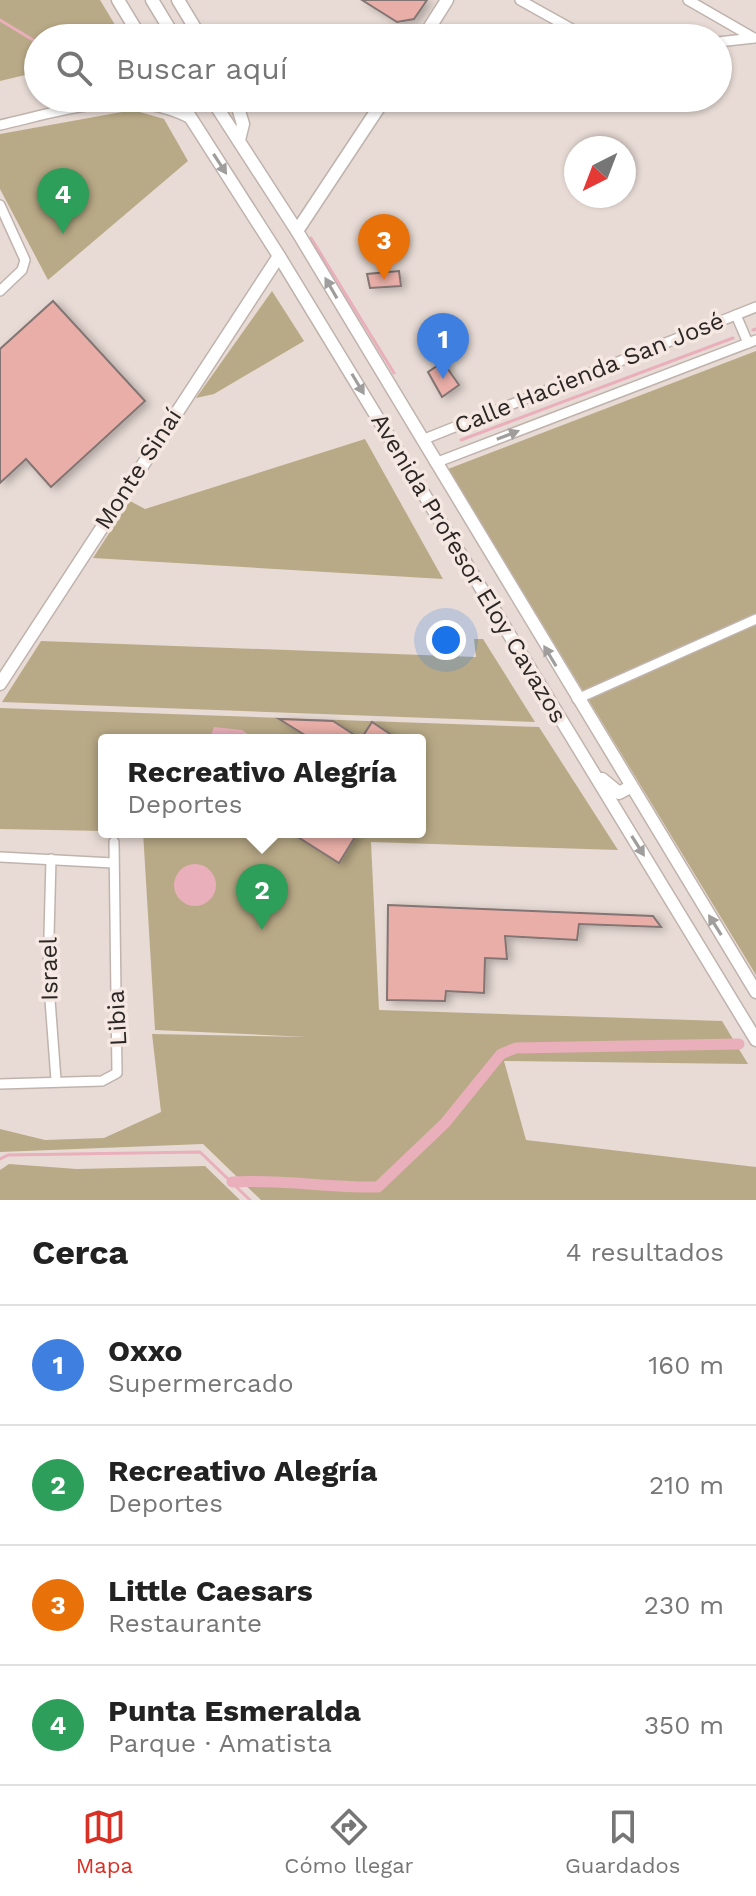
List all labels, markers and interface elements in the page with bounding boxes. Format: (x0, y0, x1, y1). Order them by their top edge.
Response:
search box (24, 24, 732, 112)
icon: search (52, 46, 96, 90)
text: Buscar aquí (116, 51, 288, 86)
north arrow (564, 136, 636, 208)
one-way arrow (212, 153, 227, 175)
pin: 4 (37, 168, 89, 234)
pin: 3 (358, 214, 410, 280)
one-way arrow (324, 277, 338, 299)
street label: Calle Hacienda San José (450, 306, 728, 440)
pin: 1 (417, 313, 469, 379)
one-way arrow (350, 373, 364, 395)
street label: Monte Sinaí (89, 404, 187, 534)
street label: Avenida Profesor Eloy Cavazos (365, 408, 573, 728)
one-way arrow (496, 428, 520, 441)
your location (426, 620, 466, 660)
one-way arrow (543, 645, 558, 666)
popup (98, 734, 426, 838)
text: Recreativo Alegría (127, 754, 397, 789)
text: Deportes (127, 789, 242, 819)
one-way arrow (631, 835, 645, 857)
pin: 2 (236, 864, 288, 930)
one-way arrow (707, 915, 722, 936)
street label: Israel (34, 936, 64, 1001)
street label: Libia (102, 989, 132, 1047)
text: Cerca (32, 1232, 128, 1272)
text: 4 resultados (566, 1237, 724, 1267)
text: Oxxo (108, 1333, 182, 1368)
text: 1 (52, 1350, 64, 1380)
text: 160 m (648, 1350, 724, 1380)
text: Supermercado (108, 1368, 294, 1398)
text: Recreativo Alegría (108, 1453, 377, 1488)
text: 2 (50, 1470, 66, 1500)
text: 210 m (649, 1470, 724, 1500)
text: Deportes (108, 1488, 223, 1518)
text: Little Caesars (108, 1573, 313, 1608)
text: 3 (50, 1590, 66, 1620)
text: 230 m (644, 1590, 724, 1620)
text: Restaurante (108, 1608, 262, 1638)
text: Punta Esmeralda (108, 1693, 361, 1728)
text: 4 (50, 1710, 66, 1740)
text: 350 m (644, 1710, 724, 1740)
text: Parque · Amatista (108, 1728, 332, 1758)
tab: Mapa (76, 1805, 133, 1878)
tab: Cómo llegar (284, 1805, 414, 1878)
tab: Guardados (565, 1805, 680, 1878)

